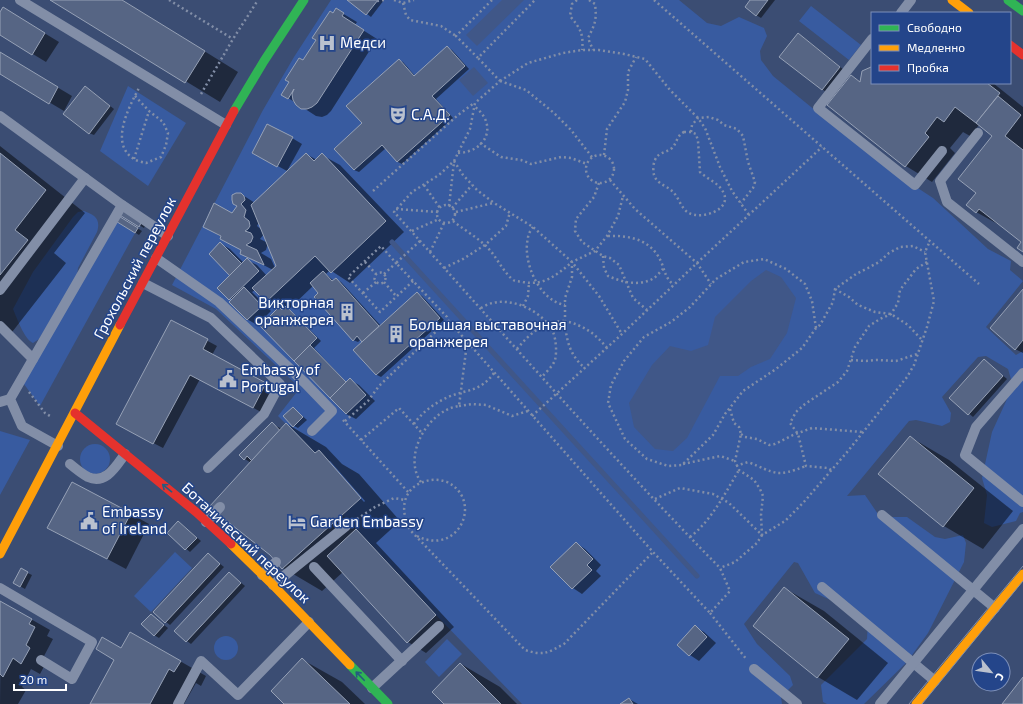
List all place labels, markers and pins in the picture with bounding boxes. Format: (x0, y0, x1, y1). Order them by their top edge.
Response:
hospital icon: Медси (317, 33, 337, 53)
place label: Медси (340, 33, 386, 51)
theatre icon: С.А.Д. (388, 105, 408, 125)
place label: С.А.Д. (411, 105, 450, 123)
place label: Викторная оранжерея (255, 293, 334, 328)
building icon: Викторная оранжерея (337, 302, 357, 322)
place label: Большая выставочная оранжерея (409, 315, 567, 350)
building icon: Большая выставочная оранжерея (386, 324, 406, 344)
place label: Embassy of Portugal (241, 360, 320, 395)
public building icon: Embassy of Portugal (218, 369, 238, 389)
place label: Embassy of Ireland (102, 502, 167, 537)
public building icon: Embassy of Ireland (79, 511, 99, 531)
hotel icon: Garden Embassy (287, 512, 307, 532)
place label: Garden Embassy (310, 512, 424, 530)

